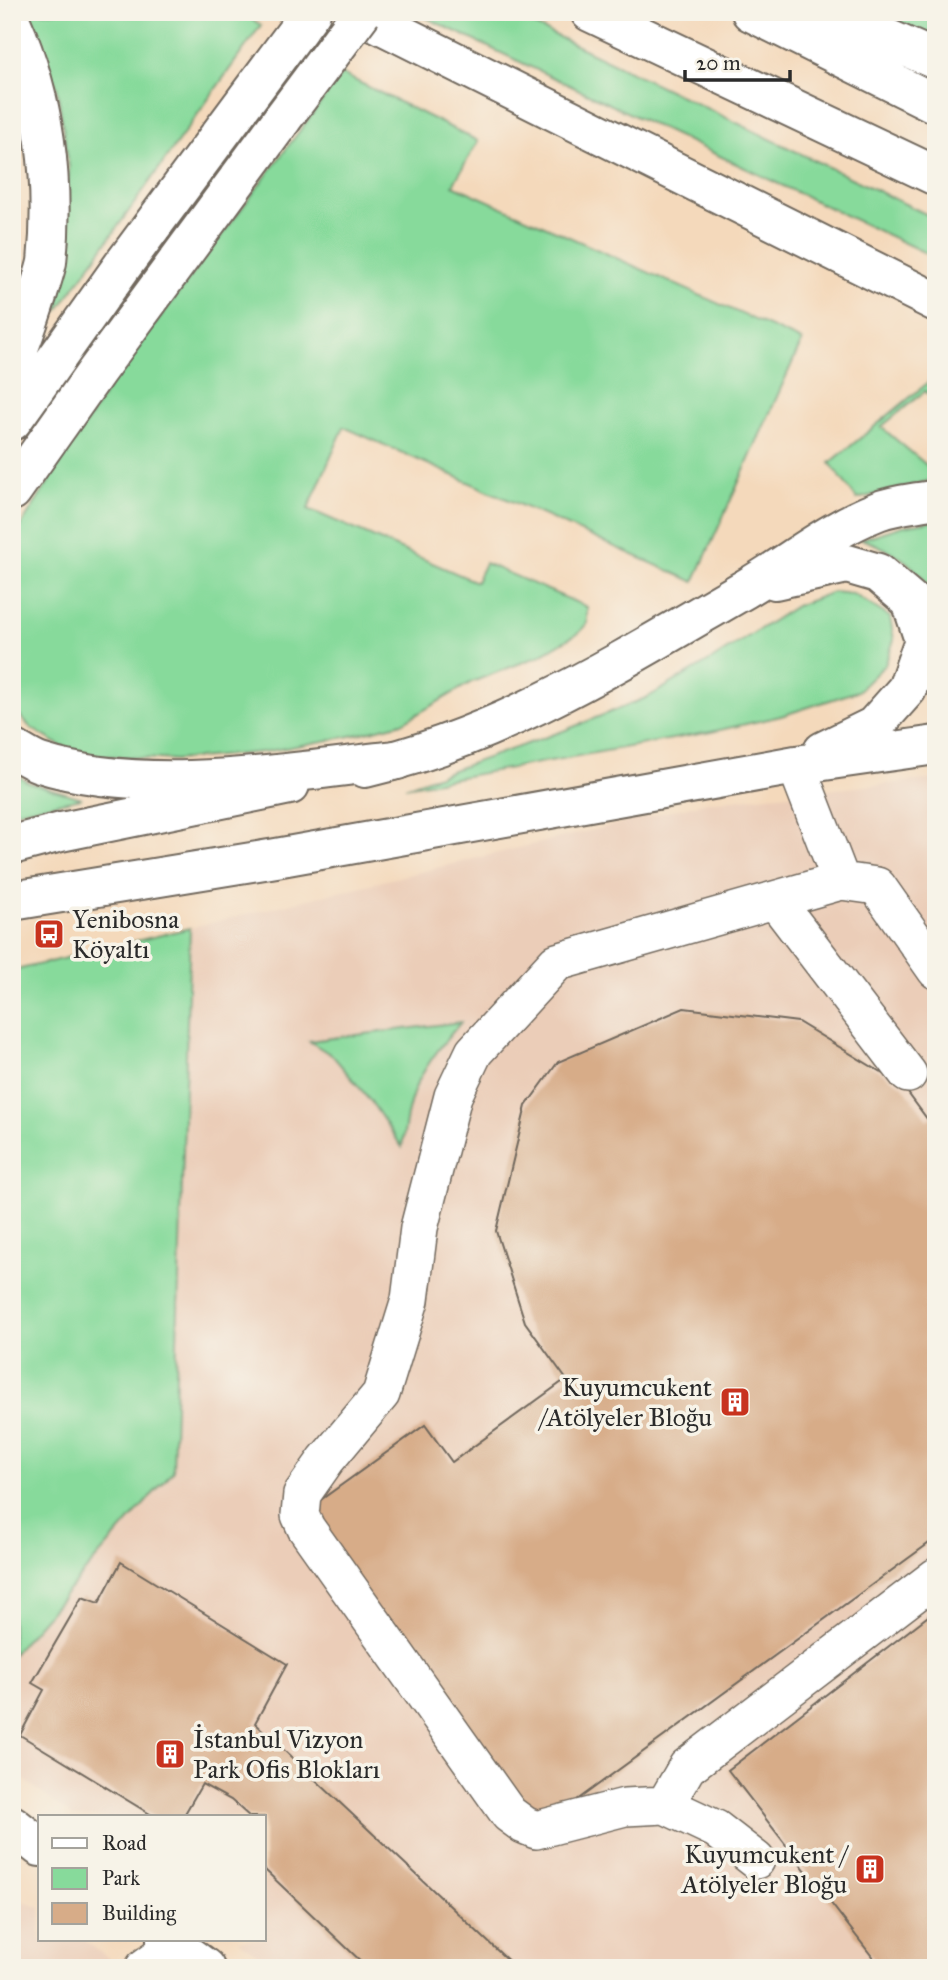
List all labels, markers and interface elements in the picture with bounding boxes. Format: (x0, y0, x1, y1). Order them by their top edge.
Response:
scale bar (685, 38, 790, 82)
text: 20 m (696, 50, 741, 76)
place label: Yenibosna Köyaltı (72, 903, 179, 965)
bus stop icon: Yenibosna Köyaltı (32, 917, 66, 951)
place label: Kuyumcukent /Atölyeler Bloğu (537, 1371, 712, 1433)
building icon: Kuyumcukent /Atölyeler Bloğu (718, 1385, 752, 1419)
place label: İstanbul Vizyon Park Ofis Blokları (193, 1723, 380, 1785)
building icon: İstanbul Vizyon Park Ofis Blokları (153, 1737, 187, 1771)
legend (38, 1815, 266, 1941)
text: Road (102, 1830, 147, 1856)
place label: Kuyumcukent / Atölyeler Bloğu (680, 1838, 849, 1900)
building icon: Kuyumcukent / Atölyeler Bloğu (853, 1852, 887, 1886)
text: Park (102, 1865, 140, 1891)
text: Building (102, 1900, 176, 1926)

